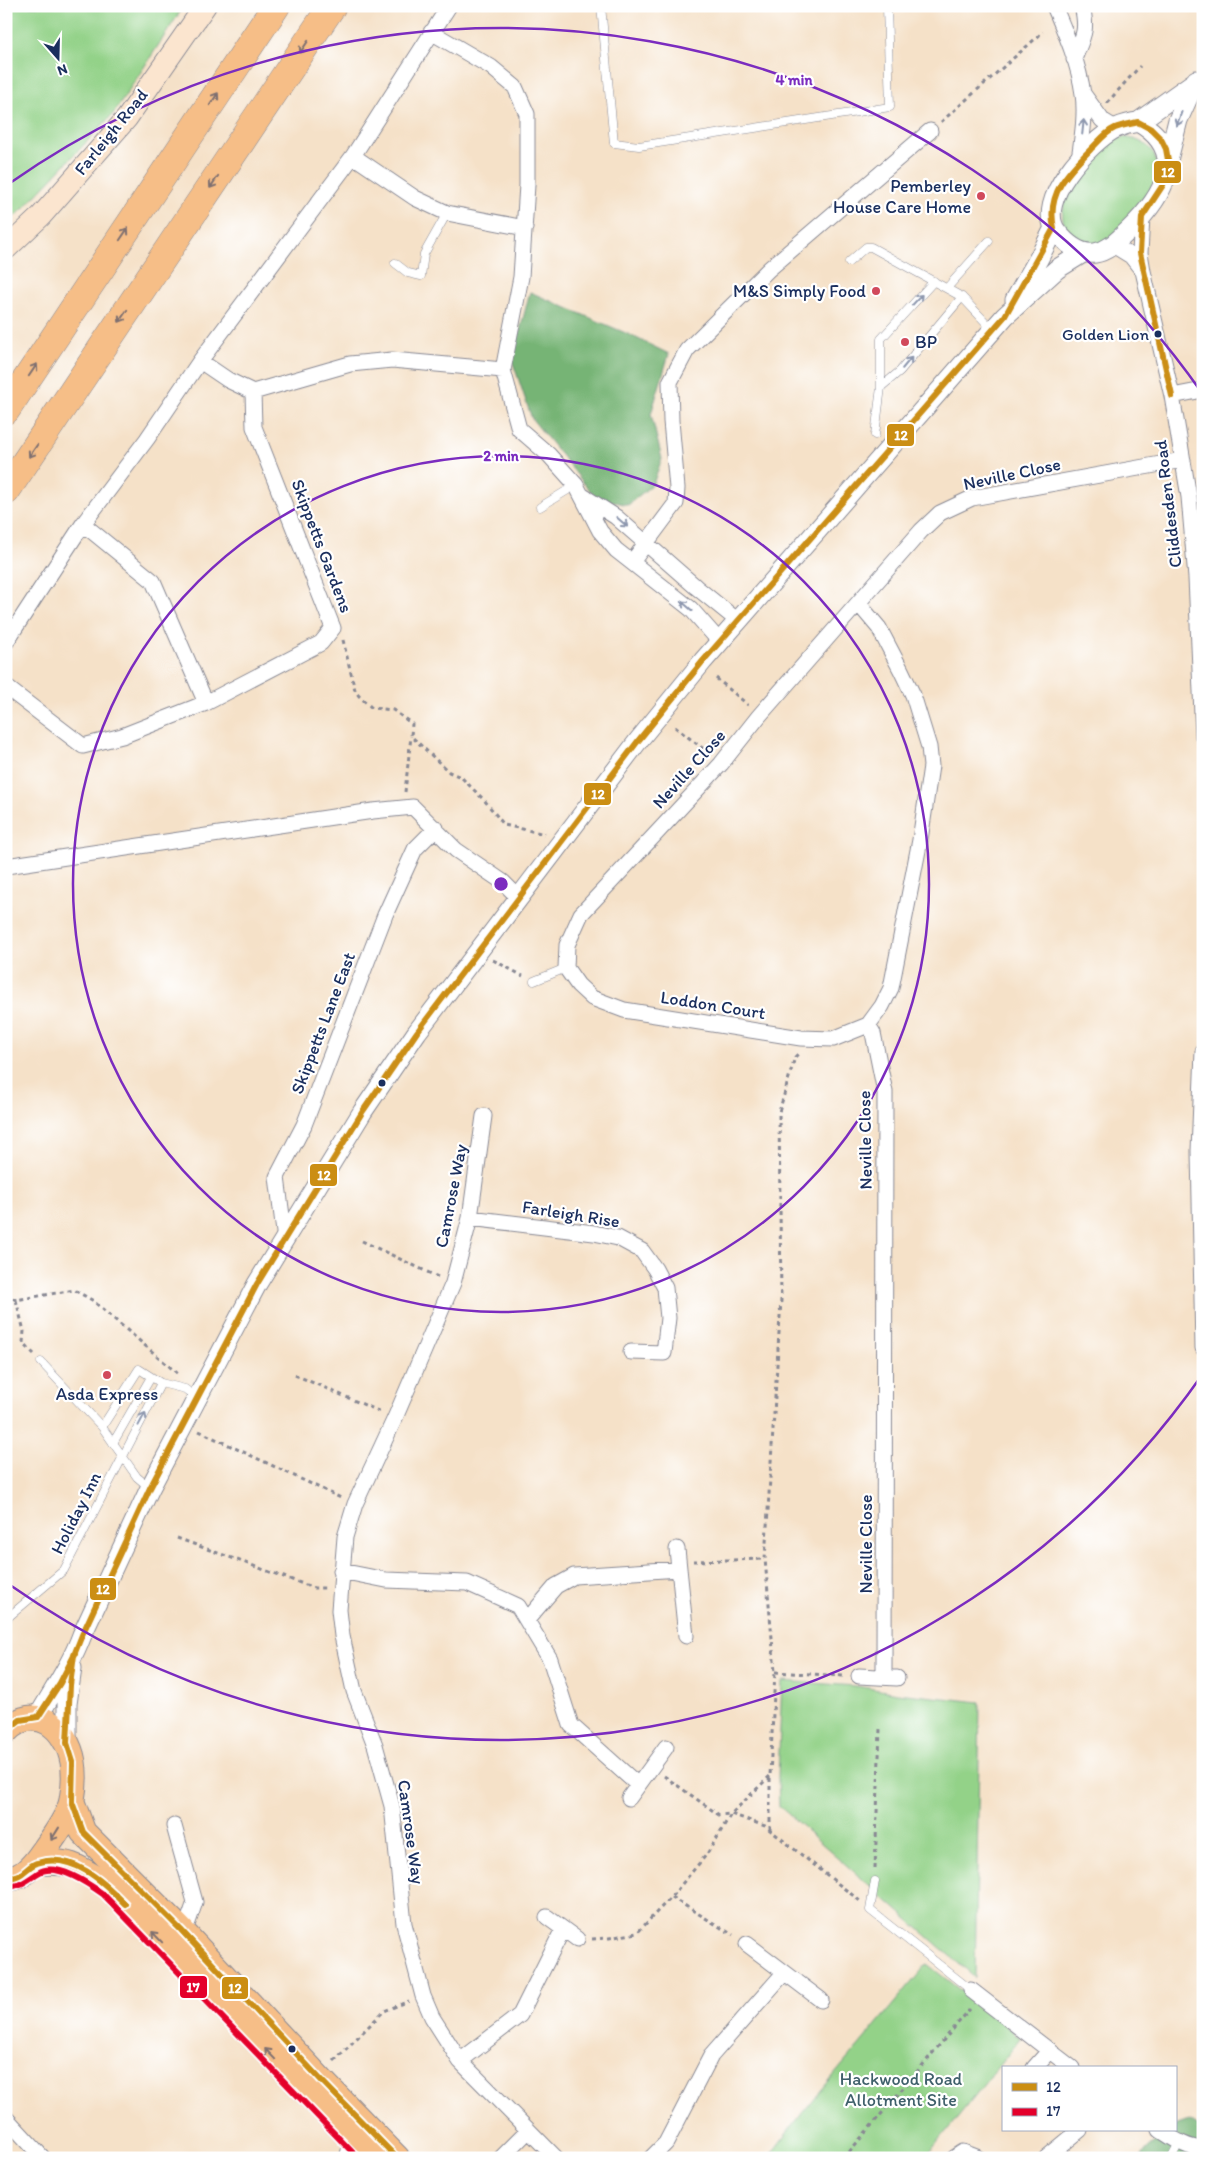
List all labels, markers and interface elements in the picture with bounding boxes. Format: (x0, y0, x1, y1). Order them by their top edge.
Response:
north arrow (32, 32, 82, 82)
one-way arrow (299, 39, 309, 53)
text: N (55, 60, 70, 79)
text: 4 min (776, 71, 813, 89)
street label: Farleigh Road (69, 84, 153, 180)
one-way arrow (209, 93, 219, 107)
one-way arrow (1174, 111, 1183, 126)
one-way arrow (1078, 119, 1088, 135)
line badge: 12 (1153, 160, 1182, 184)
text: 12 (1161, 164, 1176, 181)
one-way arrow (209, 174, 219, 188)
place label: Pemberley House Care Home (833, 175, 972, 218)
marker: Pemberley House Care Home (975, 190, 987, 202)
one-way arrow (119, 228, 129, 242)
place label: M&S Simply Food (733, 280, 866, 302)
marker: M&S Simply Food (870, 285, 882, 297)
one-way arrow (911, 293, 923, 306)
one-way arrow (118, 309, 128, 323)
place label: Golden Lion (1062, 324, 1149, 344)
marker: Golden Lion (1153, 329, 1163, 339)
place label: BP (915, 331, 937, 353)
marker: BP (899, 336, 911, 348)
one-way arrow (901, 357, 912, 370)
one-way arrow (28, 363, 38, 377)
line badge: 12 (886, 423, 915, 447)
text: 12 (894, 427, 909, 444)
street label: Cliddesden Road (1149, 439, 1187, 569)
one-way arrow (27, 444, 37, 458)
text: 2 min (483, 447, 520, 465)
street label: Neville Close (961, 453, 1063, 495)
street label: Skippetts Gardens (286, 476, 358, 616)
one-way arrow (616, 517, 629, 528)
one-way arrow (681, 601, 694, 612)
street label: Neville Close (648, 725, 730, 813)
line badge: 12 (583, 782, 612, 806)
text: 12 (591, 786, 606, 803)
centre of rings (492, 875, 510, 893)
street label: Skippetts Lane East (286, 949, 360, 1097)
street label: Loddon Court (659, 986, 767, 1024)
unlabelled marker (377, 1078, 387, 1088)
street label: Neville Close (853, 1090, 877, 1190)
street label: Camrose Way (430, 1142, 472, 1250)
line badge: 12 (309, 1163, 338, 1187)
text: 12 (317, 1167, 332, 1184)
street label: Farleigh Rise (521, 1195, 621, 1233)
marker: Asda Express (101, 1369, 113, 1381)
place label: Asda Express (56, 1383, 158, 1405)
one-way arrow (138, 1412, 147, 1427)
street label: Holiday Inn (46, 1468, 106, 1558)
street label: Neville Close (855, 1494, 877, 1594)
line badge: 12 (89, 1577, 117, 1601)
text: 12 (96, 1581, 111, 1598)
street label: Camrose Way (393, 1778, 429, 1886)
one-way arrow (50, 1826, 60, 1840)
one-way arrow (151, 1931, 163, 1944)
line badge: 17 (179, 1975, 208, 1999)
line badge: 12 (221, 1976, 249, 2000)
text: 17 (186, 1979, 200, 1996)
text: 12 (228, 1980, 243, 1997)
unlabelled marker (287, 2044, 297, 2054)
one-way arrow (264, 2048, 276, 2061)
legend (1002, 2066, 1176, 2132)
park label: Hackwood Road Allotment Site (840, 2068, 963, 2111)
text: 12 (1046, 2078, 1061, 2096)
text: 17 (1046, 2102, 1061, 2120)

